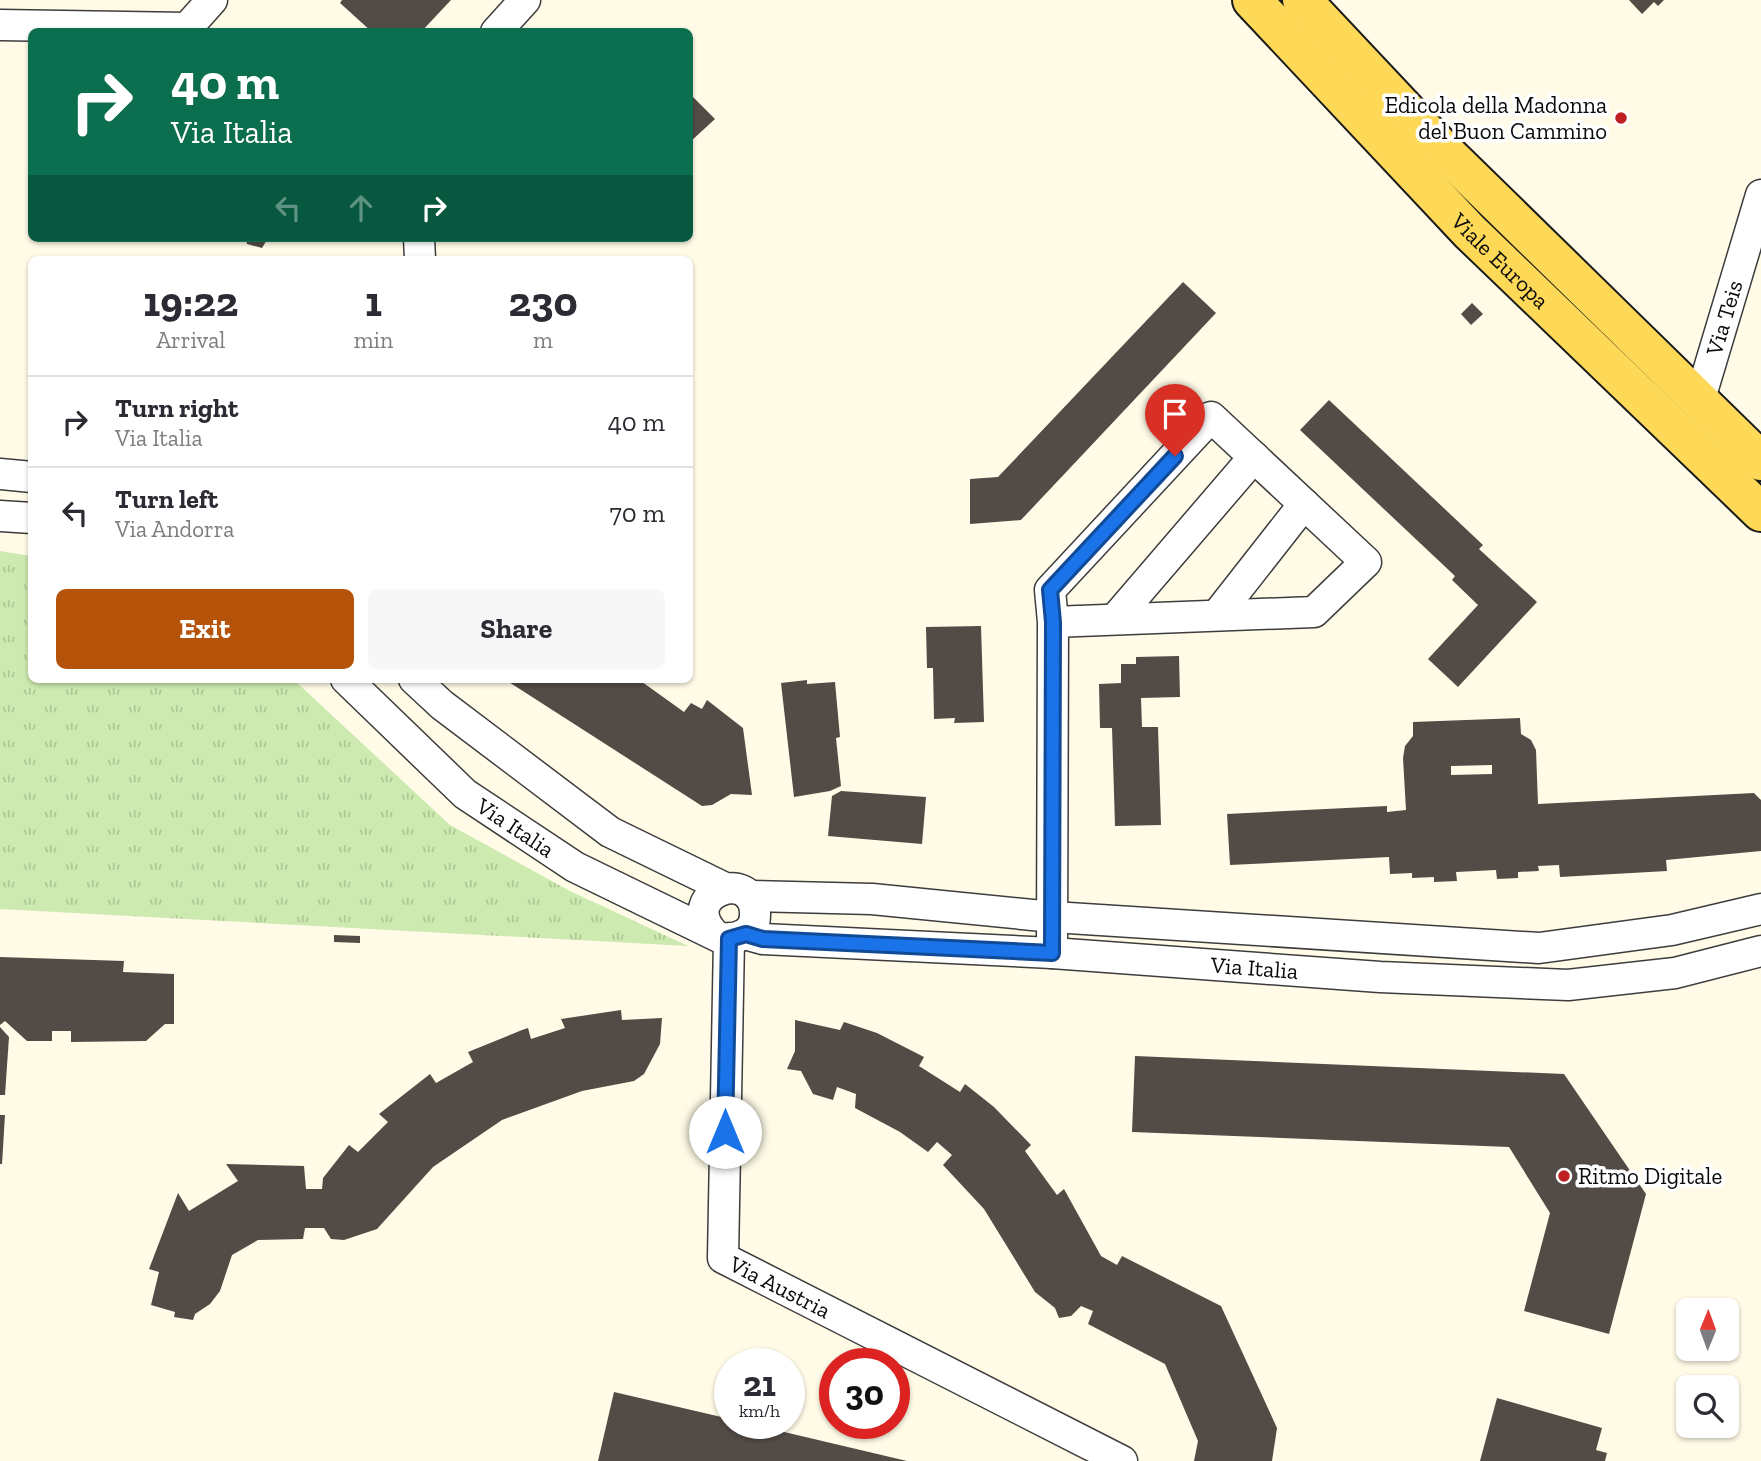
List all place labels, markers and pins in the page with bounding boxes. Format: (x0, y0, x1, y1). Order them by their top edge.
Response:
place label: Edicola della Madonna del Buon Cammino (1384, 91, 1607, 145)
marker: Edicola della Madonna del Buon Cammino (1613, 110, 1629, 126)
pin (1145, 384, 1205, 456)
place label: Ritmo Digitale (1578, 1162, 1722, 1190)
marker: Ritmo Digitale (1556, 1168, 1572, 1184)

